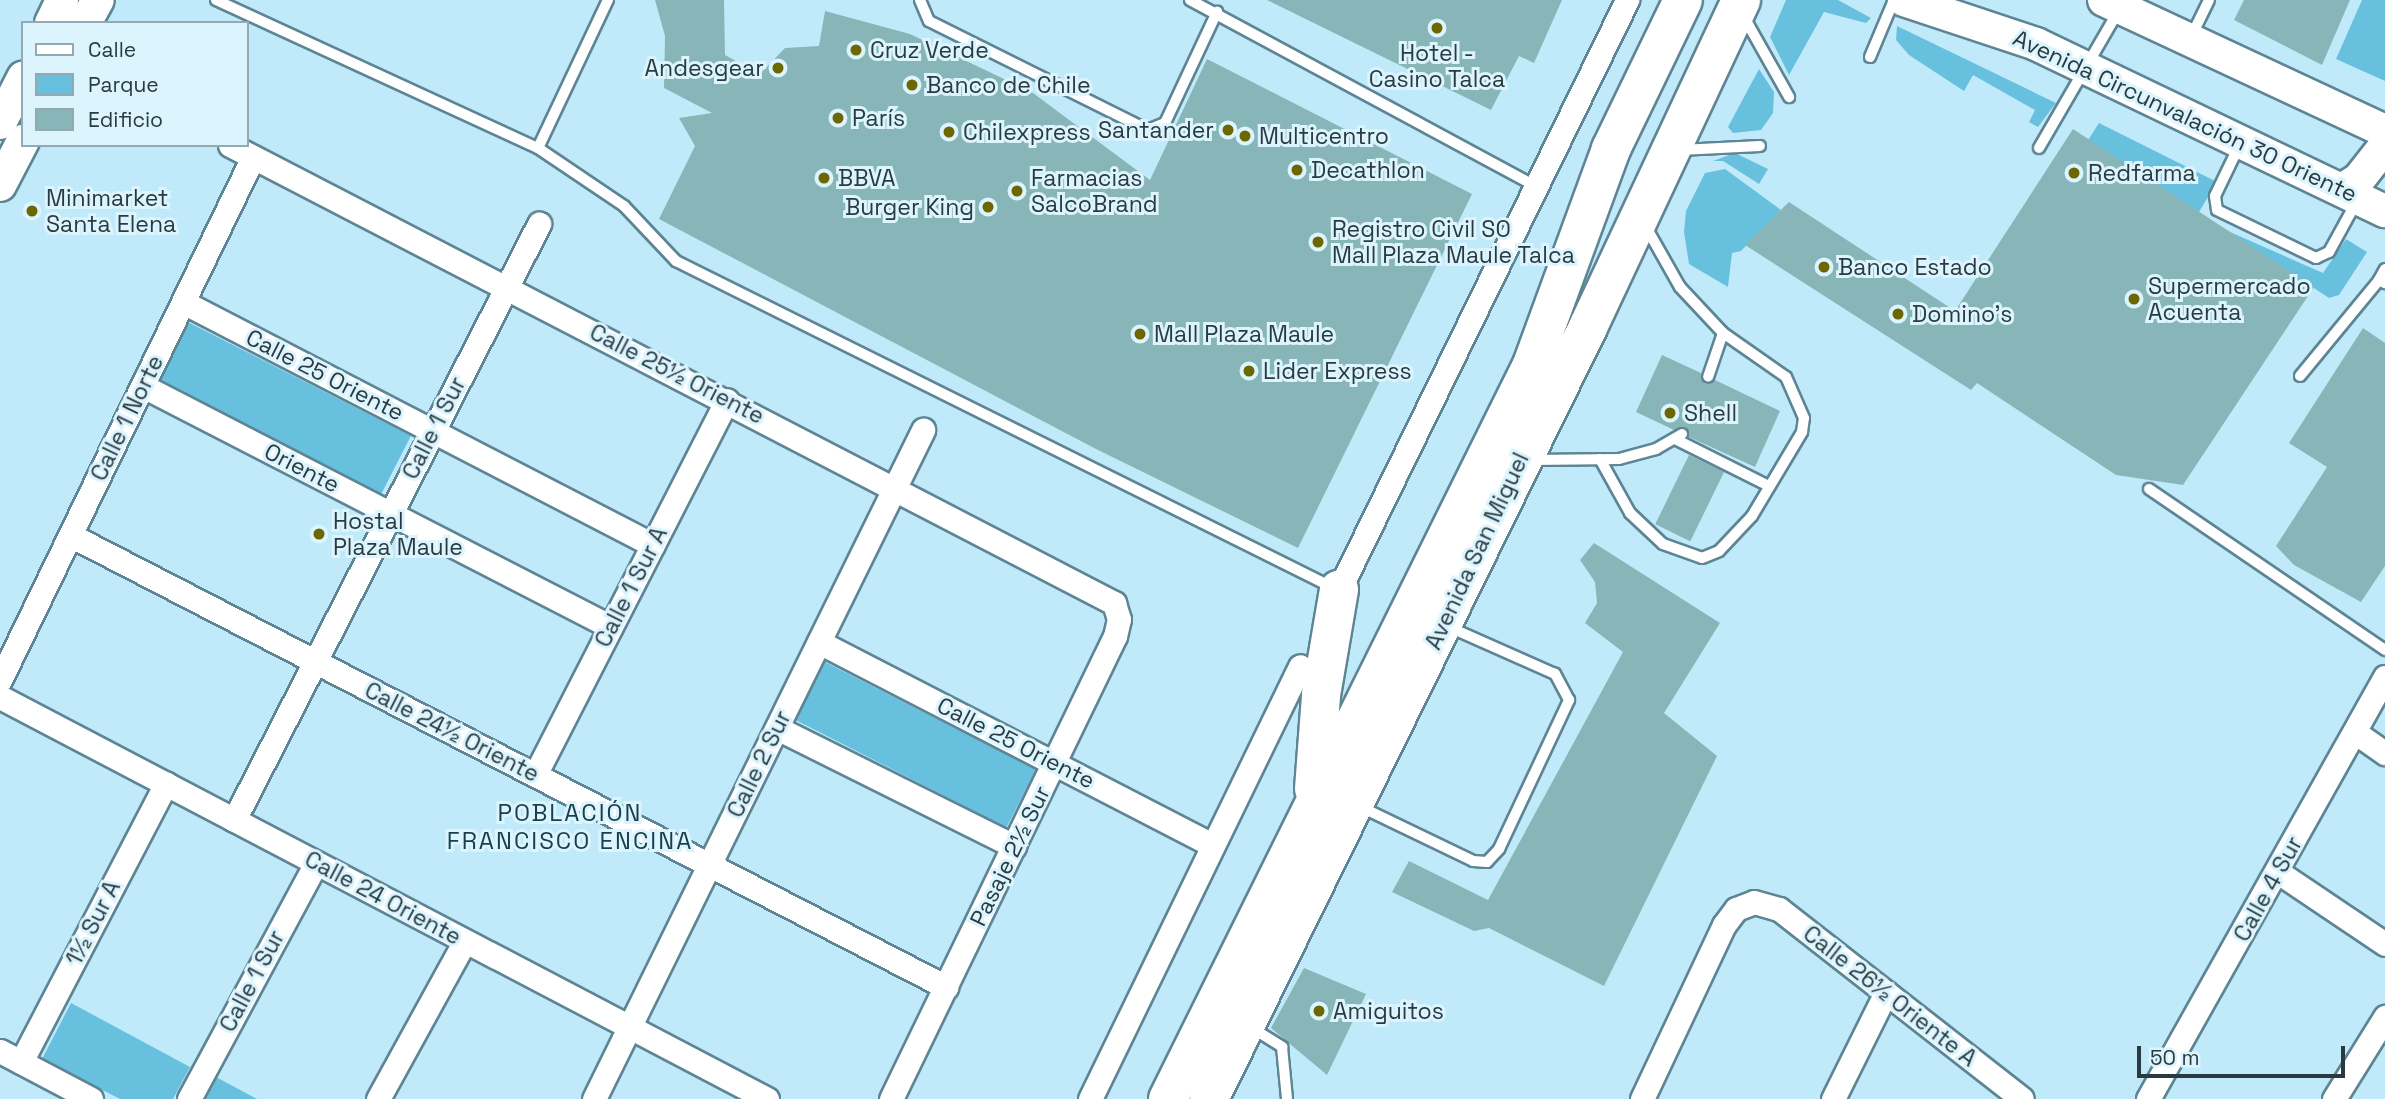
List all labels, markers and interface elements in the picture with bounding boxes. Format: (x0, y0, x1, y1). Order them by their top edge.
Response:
marker: Hotel - Casino Talca (1429, 20, 1445, 36)
legend (21, 21, 248, 147)
street label: Avenida Circunvalación 30 Oriente (2009, 24, 2361, 208)
text: Calle (88, 36, 136, 63)
place label: Cruz Verde (870, 36, 989, 64)
place label: Hotel - Casino Talca (1368, 39, 1506, 93)
marker: Cruz Verde (848, 42, 864, 58)
place label: Andesgear (645, 54, 764, 82)
marker: Andesgear (770, 60, 786, 76)
text: Parque (88, 71, 159, 98)
place label: Banco de Chile (926, 71, 1090, 99)
marker: Banco de Chile (904, 77, 920, 93)
place label: París (852, 104, 905, 132)
text: Edificio (88, 106, 163, 133)
marker: París (830, 110, 846, 126)
place label: Santander (1098, 116, 1214, 144)
place label: Chilexpress (963, 118, 1091, 146)
marker: Santander (1220, 122, 1236, 138)
place label: Multicentro (1259, 122, 1389, 150)
marker: Chilexpress (941, 124, 957, 140)
marker: Multicentro (1237, 128, 1253, 144)
place label: Decathlon (1311, 156, 1425, 184)
place label: Redfarma (2088, 159, 2196, 187)
marker: Decathlon (1289, 162, 1305, 178)
place label: BBVA (838, 164, 896, 192)
place label: Farmacias SalcoBrand (1031, 164, 1158, 218)
marker: Redfarma (2066, 165, 2082, 181)
marker: BBVA (816, 170, 832, 186)
marker: Farmacias SalcoBrand (1009, 183, 1025, 199)
place label: Minimarket Santa Elena (46, 184, 176, 238)
place label: Burger King (845, 193, 974, 221)
marker: Burger King (980, 199, 996, 215)
marker: Minimarket Santa Elena (24, 203, 40, 219)
place label: Registro Civil SO Mall Plaza Maule Talca (1332, 215, 1575, 269)
marker: Registro Civil SO Mall Plaza Maule Talca (1310, 234, 1326, 250)
place label: Banco Estado (1838, 253, 1992, 281)
marker: Banco Estado (1816, 259, 1832, 275)
place label: Supermercado Acuenta (2148, 272, 2311, 326)
marker: Supermercado Acuenta (2126, 291, 2142, 307)
place label: Domino's (1912, 300, 2012, 328)
marker: Domino's (1890, 306, 1906, 322)
street label: Calle 25½ Oriente (585, 318, 769, 430)
place label: Mall Plaza Maule (1154, 320, 1334, 348)
street label: Calle 25 Oriente (242, 323, 408, 427)
marker: Mall Plaza Maule (1132, 326, 1148, 342)
street label: Calle 1 Norte (85, 351, 169, 485)
place label: Lider Express (1263, 357, 1412, 385)
marker: Lider Express (1241, 363, 1257, 379)
street label: Calle 1 Sur (396, 372, 472, 484)
place label: Shell (1684, 399, 1737, 427)
marker: Shell (1662, 405, 1678, 421)
street label: Oriente (260, 437, 344, 499)
street label: Avenida San Miguel (1419, 448, 1535, 654)
place label: Hostal Plaza Maule (333, 507, 463, 561)
street label: Calle 1 Sur A (589, 522, 673, 652)
marker: Hostal Plaza Maule (311, 526, 327, 542)
street label: Calle 24½ Oriente (360, 676, 544, 788)
street label: Calle 25 Oriente (933, 691, 1099, 795)
street label: Calle 2 Sur (721, 706, 797, 822)
street label: Pasaje 2½ Sur (964, 781, 1056, 931)
district label: POBLACIÓN FRANCISCO ENCINA (449, 799, 691, 855)
street label: Calle 4 Sur (2228, 832, 2308, 946)
street label: Calle 24 Oriente (300, 845, 466, 951)
street label: 1½ Sur A (60, 876, 126, 970)
street label: Calle 26½ Oriente A (1798, 920, 1982, 1072)
street label: Calle 1 Sur (214, 925, 290, 1037)
place label: Amiguitos (1333, 997, 1444, 1025)
marker: Amiguitos (1311, 1003, 1327, 1019)
scale bar (2140, 1032, 2348, 1076)
text: 50 m (2150, 1044, 2200, 1071)

